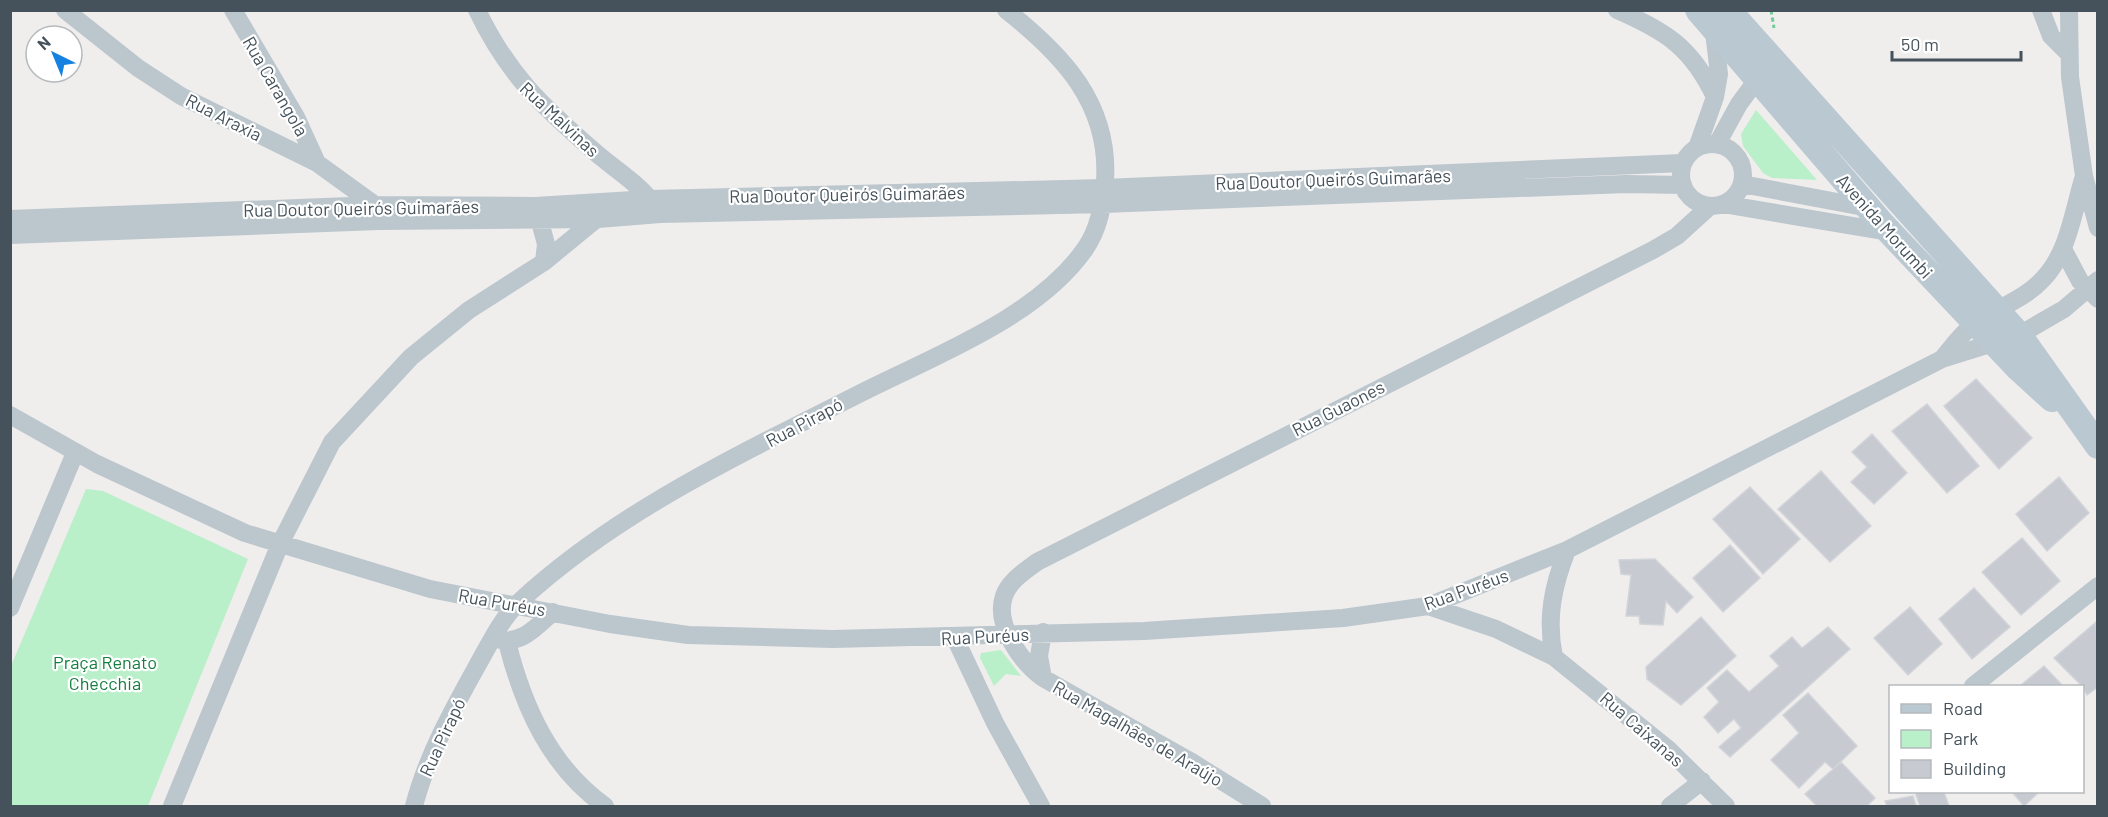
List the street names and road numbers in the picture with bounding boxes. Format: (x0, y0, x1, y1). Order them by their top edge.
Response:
street label: Rua Carangola (239, 32, 313, 140)
street label: Rua Malvinas (516, 77, 604, 161)
street label: Rua Araxia (182, 88, 266, 146)
street label: Rua Doutor Queirós Guimarães (1215, 164, 1451, 194)
street label: Avenida Morumbi (1832, 169, 1938, 283)
street label: Rua Doutor Queirós Guimarães (729, 181, 965, 207)
street label: Rua Doutor Queirós Guimarães (243, 195, 479, 221)
street label: Rua Guaones (1288, 375, 1388, 441)
street label: Rua Pirapó (762, 393, 846, 451)
street label: Rua Puréus (1421, 564, 1511, 614)
street label: Rua Puréus (457, 584, 547, 620)
street label: Rua Puréus (940, 623, 1030, 649)
street label: Rua Magalhães de Araújo (1049, 675, 1227, 791)
street label: Rua Caixanas (1596, 687, 1688, 771)
street label: Rua Pirapó (414, 694, 470, 780)

